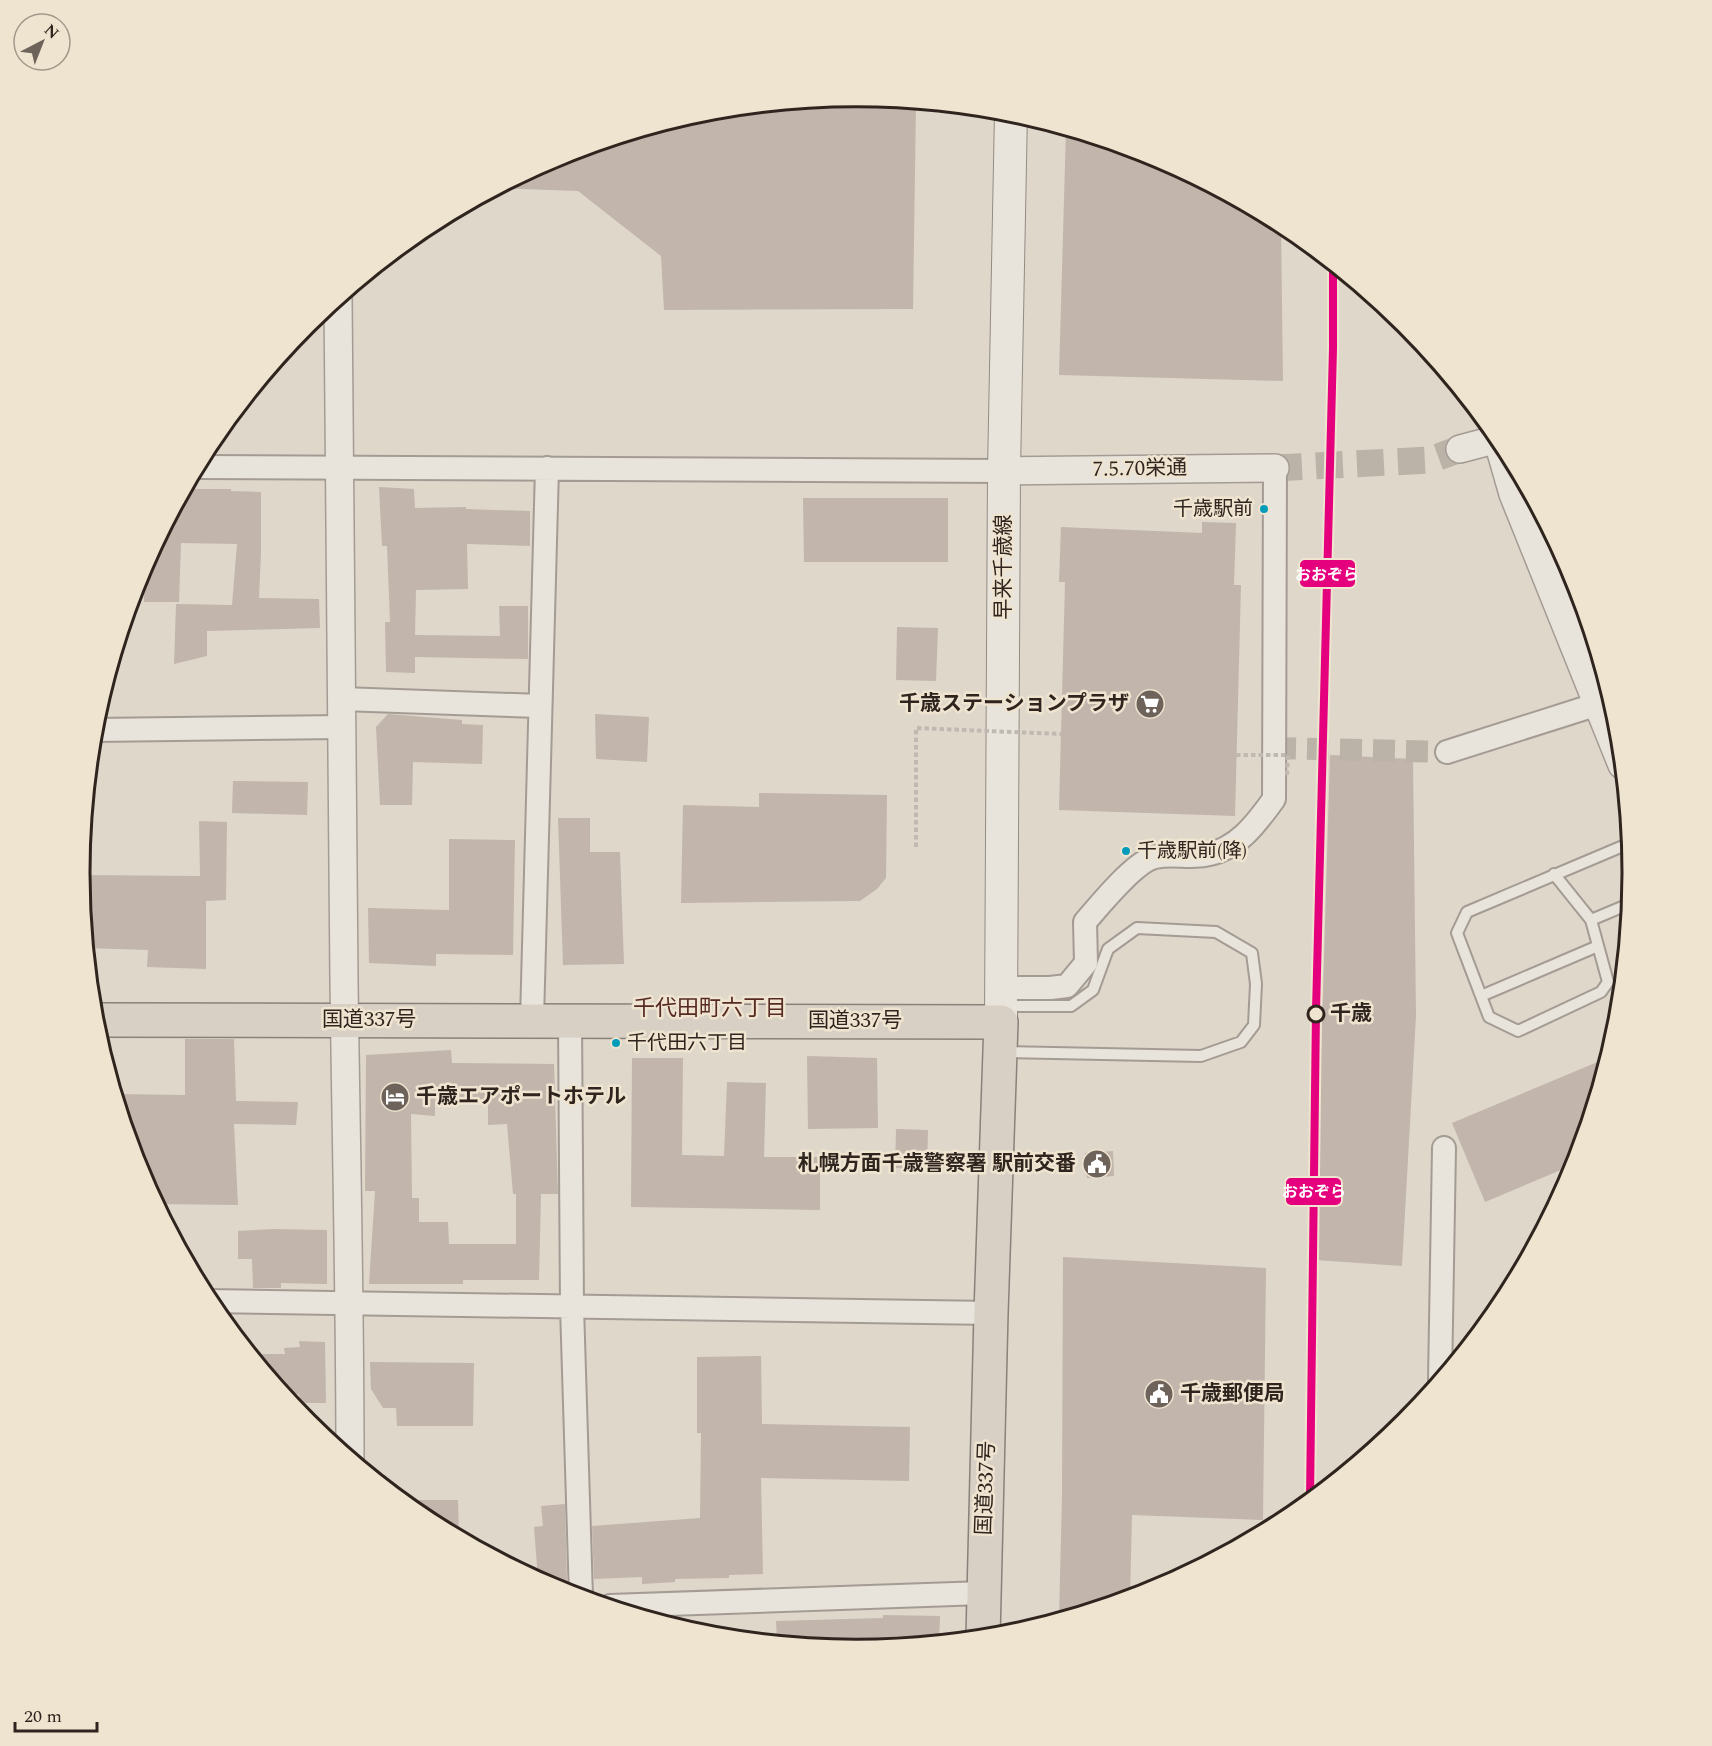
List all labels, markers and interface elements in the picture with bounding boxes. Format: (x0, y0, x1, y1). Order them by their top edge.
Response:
north arrow (12, 12, 72, 72)
text: N (38, 18, 64, 45)
street label: 7.5.70栄通 (1092, 452, 1188, 486)
place label: 千歳駅前 (1173, 494, 1253, 524)
marker: 千歳駅前 (1258, 503, 1270, 515)
street label: 早来千歳線 (988, 515, 1020, 620)
line badge: おおぞら (1299, 559, 1356, 588)
text: おおぞら (1295, 563, 1359, 587)
place label: 千歳ステーションプラザ (899, 688, 1129, 720)
supermarket icon: 千歳ステーションプラザ (1134, 688, 1166, 720)
place label: 千歳駅前(降) (1137, 836, 1247, 866)
marker: 千歳駅前(降) (1120, 845, 1132, 857)
district label: 千代田町六丁目 (633, 992, 787, 1025)
place label: 千歳 (1330, 998, 1372, 1030)
street label: 国道337号 (322, 1004, 416, 1036)
street label: 国道337号 (808, 1005, 902, 1037)
marker: 千歳 (1307, 1005, 1325, 1023)
place label: 千代田六丁目 (627, 1028, 747, 1058)
marker: 千代田六丁目 (610, 1037, 622, 1049)
hotel icon: 千歳エアポートホテル (379, 1081, 411, 1113)
place label: 千歳エアポートホテル (416, 1081, 626, 1113)
place label: 札幌方面千歳警察署 駅前交番 (798, 1148, 1076, 1180)
public building icon: 札幌方面千歳警察署 駅前交番 (1081, 1148, 1113, 1180)
line badge: おおぞら (1285, 1177, 1342, 1206)
text: おおぞら (1282, 1180, 1346, 1204)
public building icon: 千歳郵便局 (1143, 1378, 1175, 1410)
place label: 千歳郵便局 (1180, 1378, 1285, 1410)
street label: 国道337号 (968, 1440, 1004, 1536)
scale bar (15, 1695, 98, 1733)
text: 20 m (24, 1703, 62, 1730)

